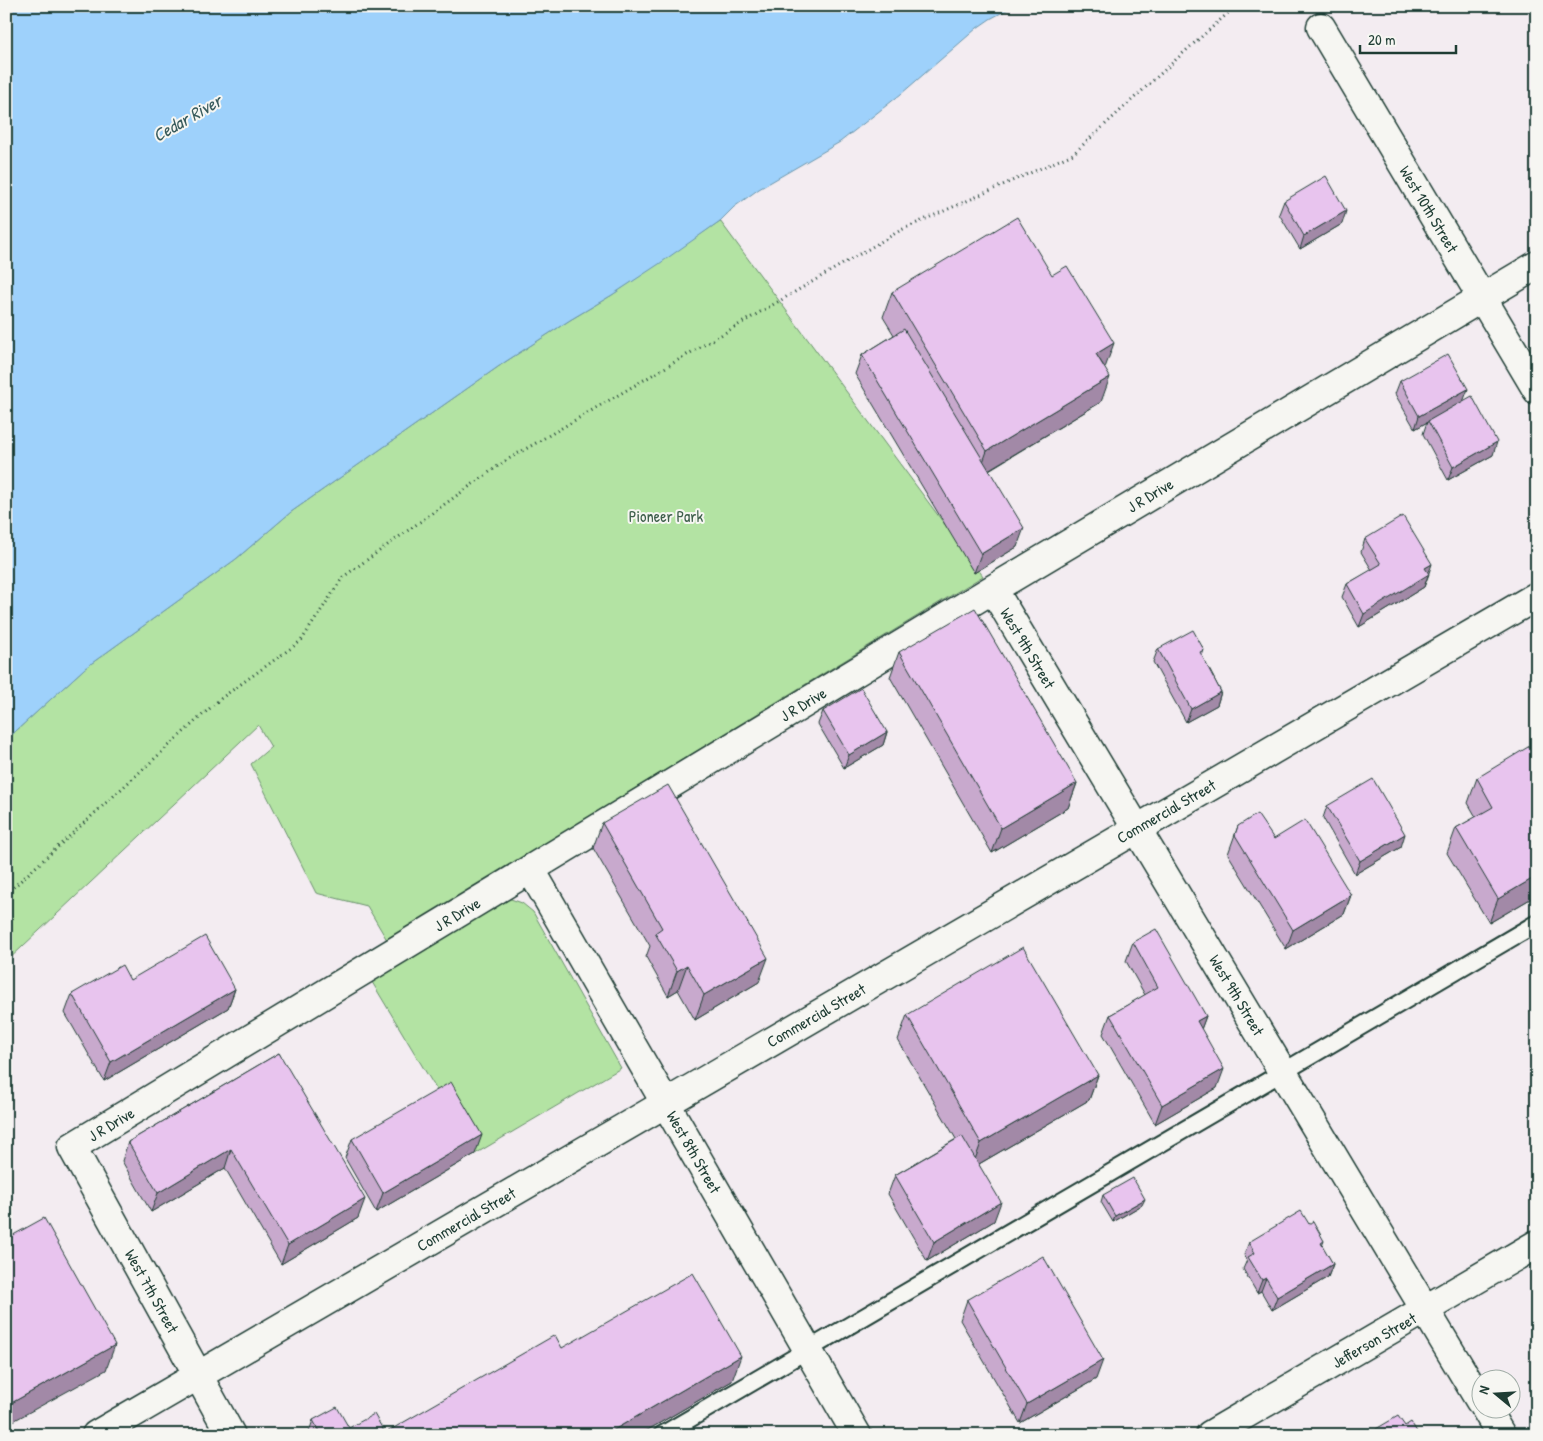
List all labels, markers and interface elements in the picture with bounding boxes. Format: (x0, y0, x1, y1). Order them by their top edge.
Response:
scale bar (1360, 22, 1457, 54)
text: 20 m (1368, 29, 1395, 50)
water label: Cedar River (148, 87, 228, 148)
street label: West 10th Street (1394, 161, 1464, 257)
street label: J R Drive (1123, 472, 1178, 517)
park label: Pioneer Park (629, 505, 704, 527)
street label: West 9th Street (995, 604, 1061, 693)
street label: J R Drive (776, 681, 831, 726)
street label: Commercial Street (1113, 774, 1220, 848)
street label: J R Drive (430, 891, 485, 936)
street label: West 9th Street (1204, 951, 1270, 1040)
street label: Commercial Street (763, 978, 870, 1052)
street label: J R Drive (84, 1101, 139, 1146)
street label: West 8th Street (662, 1107, 727, 1198)
street label: Commercial Street (413, 1182, 520, 1256)
street label: West 7th Street (120, 1245, 184, 1337)
street label: Jefferson Street (1328, 1307, 1421, 1373)
north arrow (1470, 1368, 1520, 1418)
text: N (1473, 1383, 1494, 1396)

